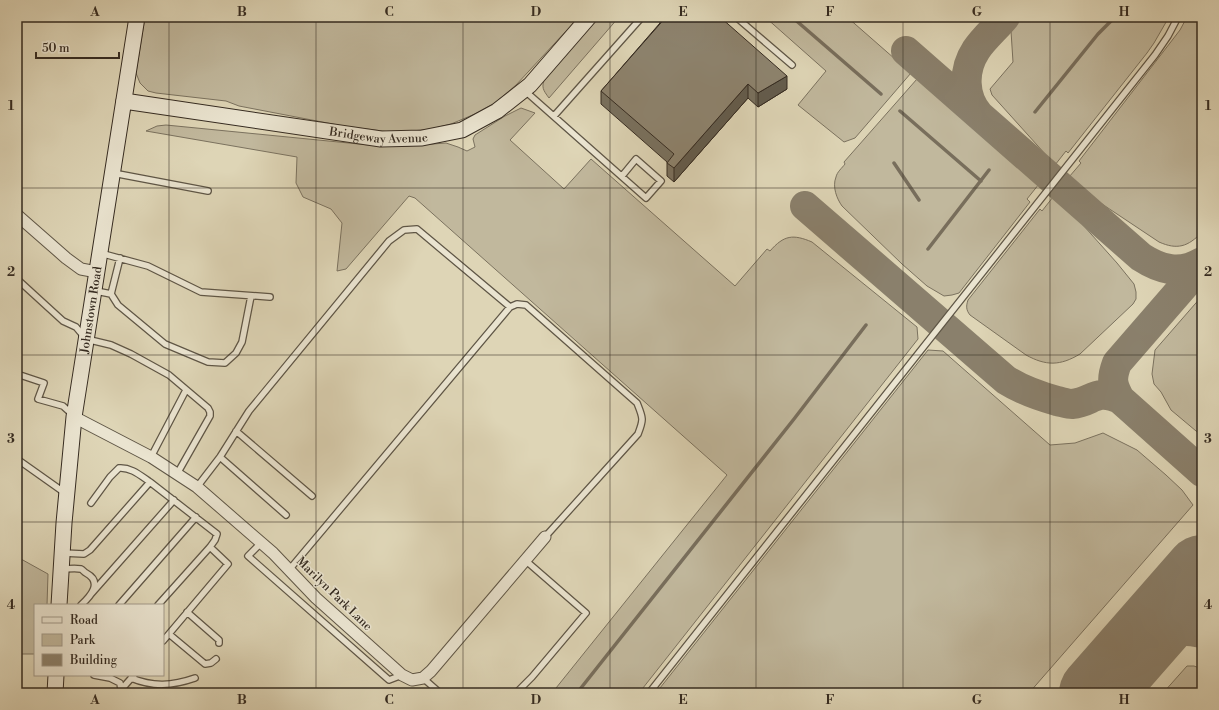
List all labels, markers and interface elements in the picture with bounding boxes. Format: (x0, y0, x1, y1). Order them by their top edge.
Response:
text: A (89, 4, 100, 20)
text: B (237, 4, 247, 20)
text: C (384, 4, 394, 20)
text: D (531, 4, 541, 20)
text: E (678, 4, 688, 20)
text: F (825, 4, 835, 20)
text: G (972, 4, 983, 20)
text: H (1119, 4, 1130, 20)
scale bar (36, 34, 119, 60)
text: 50 m (42, 41, 70, 56)
text: 1 (8, 98, 15, 114)
text: 1 (1205, 98, 1212, 114)
street label: Bridgeway Avenue (327, 124, 429, 147)
text: 2 (7, 264, 15, 280)
text: 2 (1204, 264, 1212, 280)
street label: Johnstown Road (76, 265, 105, 356)
text: 3 (7, 431, 15, 447)
text: 3 (1204, 431, 1212, 447)
street label: Marilyn Park Lane (293, 554, 375, 634)
text: 4 (7, 597, 16, 613)
text: 4 (1204, 597, 1213, 613)
legend (34, 604, 164, 676)
text: Road (70, 613, 98, 628)
text: Park (70, 633, 96, 648)
text: Building (69, 653, 118, 668)
text: A (89, 692, 100, 708)
text: B (237, 692, 247, 708)
text: C (384, 692, 394, 708)
text: D (531, 692, 541, 708)
text: E (678, 692, 688, 708)
text: F (825, 692, 835, 708)
text: G (972, 692, 983, 708)
text: H (1119, 692, 1130, 708)

